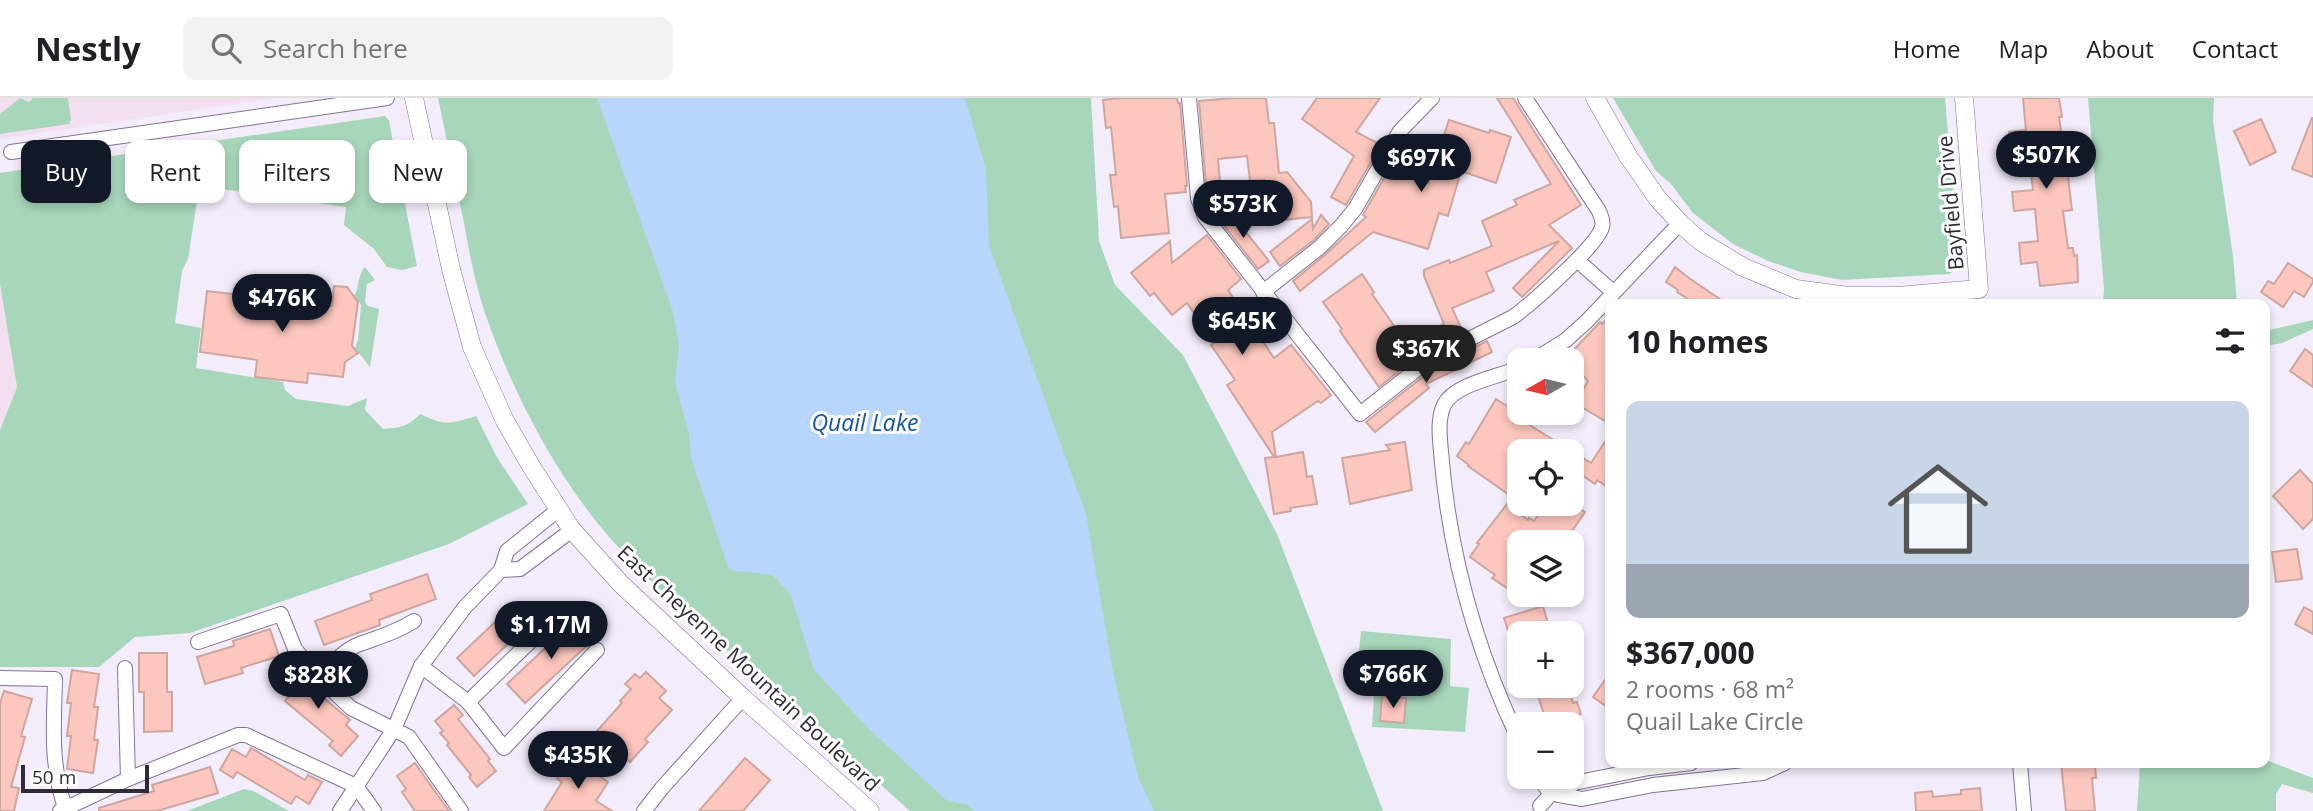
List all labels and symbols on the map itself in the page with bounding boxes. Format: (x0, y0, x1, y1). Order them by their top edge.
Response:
pin: $507K (1997, 132, 2095, 191)
pin: $697K (1372, 134, 1470, 194)
street label: Bayfield Drive (1930, 135, 1970, 271)
pin: $573K (1194, 180, 1292, 240)
pin: $476K (233, 274, 331, 334)
pin: $645K (1193, 298, 1291, 357)
pin: $367K (1377, 326, 1475, 385)
north arrow (1507, 348, 1584, 425)
water label: Quail Lake (811, 406, 919, 438)
street label: East Cheyenne Mountain Boulevard (612, 539, 886, 797)
pin: $1.17M (494, 602, 608, 661)
pin: $766K (1344, 650, 1442, 710)
pin: $828K (269, 652, 367, 711)
pin: $435K (529, 732, 627, 791)
scale bar (21, 762, 149, 794)

